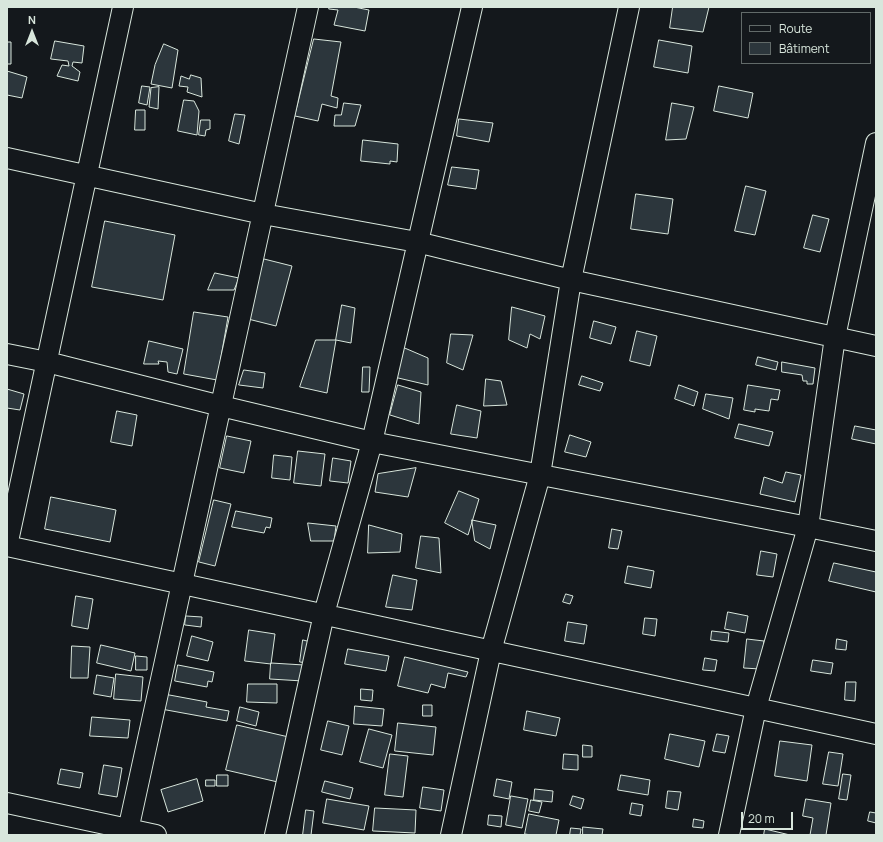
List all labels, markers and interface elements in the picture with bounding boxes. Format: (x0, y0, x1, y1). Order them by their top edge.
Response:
north arrow (12, 12, 52, 52)
text: N (28, 12, 36, 27)
legend (741, 12, 871, 64)
text: Route (779, 20, 812, 37)
text: Bâtiment (779, 40, 830, 57)
scale bar (743, 804, 795, 830)
text: 20 m (748, 810, 775, 827)

